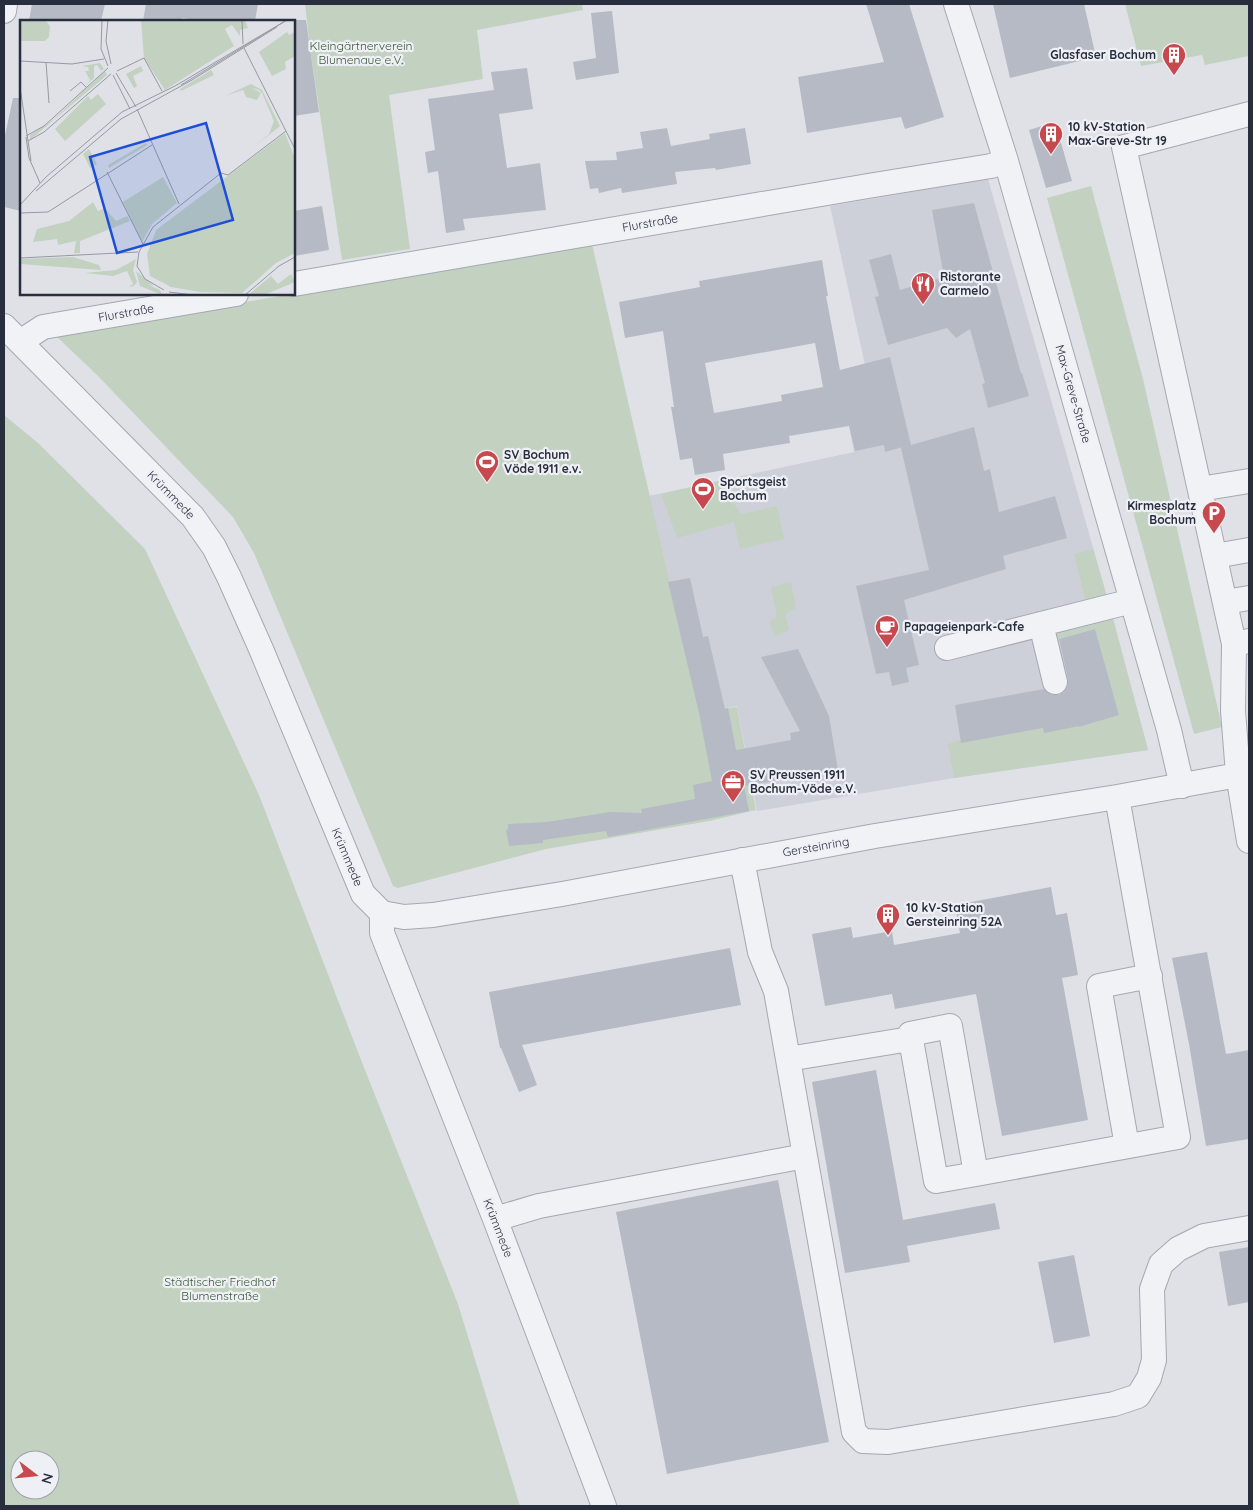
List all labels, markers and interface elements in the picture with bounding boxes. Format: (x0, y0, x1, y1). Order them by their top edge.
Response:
inset map (20, 20, 295, 295)
park label: Kleingärtnerverein Blumenaue e.V. (309, 38, 413, 67)
building icon: Glasfaser Bochum (1161, 42, 1187, 76)
place label: Glasfaser Bochum (1050, 47, 1156, 62)
place label: 10 kV-Station Max-Greve-Str 19 (1068, 119, 1167, 148)
building icon: 10 kV-Station Max-Greve-Str 19 (1038, 121, 1064, 155)
street label: Flurstraße (621, 210, 679, 235)
place label: Ristorante Carmelo (940, 269, 1001, 298)
restaurant icon: Ristorante Carmelo (910, 271, 936, 305)
street label: Flurstraße (97, 300, 155, 325)
street label: Max-Greve-Straße (1052, 343, 1095, 445)
place label: SV Bochum Vöde 1911 e.v. (504, 447, 582, 476)
sports icon: SV Bochum Vöde 1911 e.v. (474, 449, 500, 483)
street label: Krümmede (144, 467, 198, 522)
place label: Sportsgeist Bochum (720, 474, 786, 503)
sports icon: Sportsgeist Bochum (690, 476, 716, 510)
place label: Kirmesplatz Bochum (1127, 498, 1196, 527)
parking icon: Kirmesplatz Bochum (1201, 500, 1227, 534)
cafe icon: Papageienpark-Cafe (874, 614, 900, 648)
place label: Papageienpark-Cafe (904, 619, 1024, 634)
place label: SV Preussen 1911 Bochum-Vöde e.V. (750, 767, 856, 796)
office icon: SV Preussen 1911 Bochum-Vöde e.V. (720, 769, 746, 803)
street label: Krümmede (328, 825, 367, 889)
street label: Gersteinring (781, 833, 850, 860)
place label: 10 kV-Station Gersteinring 52A (906, 900, 1002, 929)
building icon: 10 kV-Station Gersteinring 52A (875, 902, 901, 936)
street label: Krümmede (480, 1196, 517, 1260)
park label: Städtischer Friedhof Blumenstraße (164, 1274, 276, 1303)
north arrow (10, 1450, 60, 1500)
text: N (37, 1471, 58, 1486)

